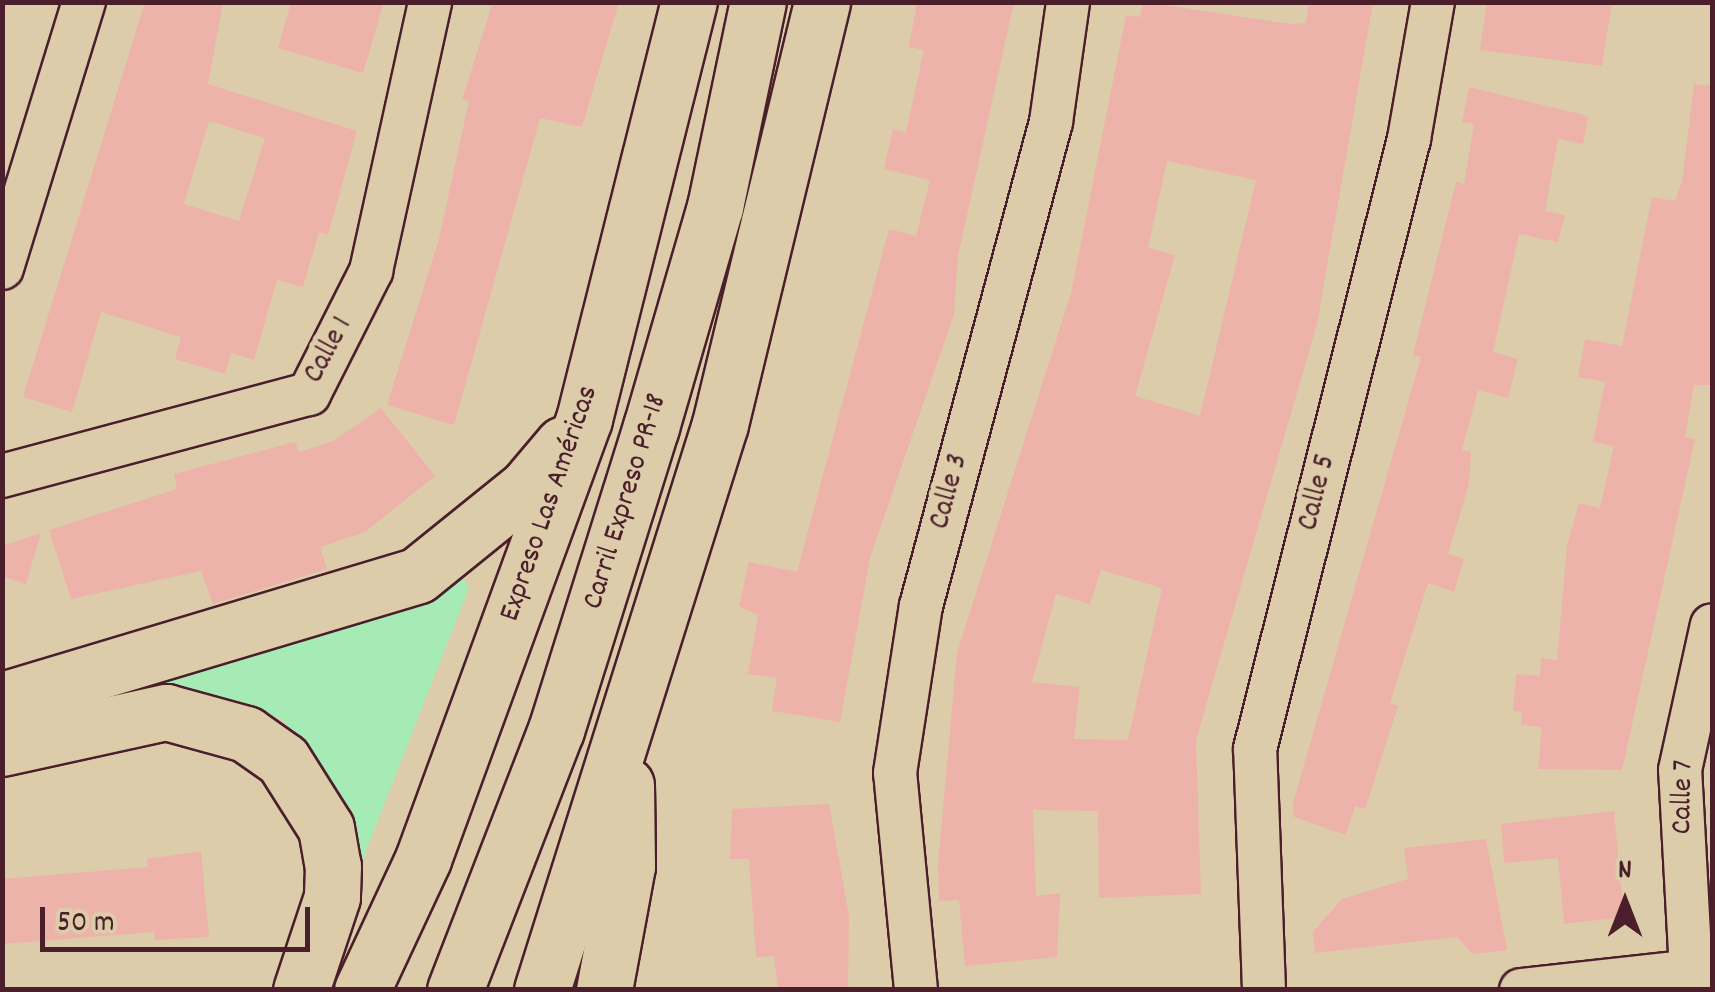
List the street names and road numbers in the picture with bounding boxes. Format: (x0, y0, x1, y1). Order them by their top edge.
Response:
street label: Calle 1 (298, 312, 362, 390)
street label: Expreso Las Américas (494, 381, 608, 627)
street label: Carril Expreso PR-18 (577, 390, 677, 614)
street label: Calle 3 (924, 450, 978, 534)
street label: Calle 5 (1292, 451, 1346, 535)
street label: Calle 7 (1666, 759, 1704, 835)

